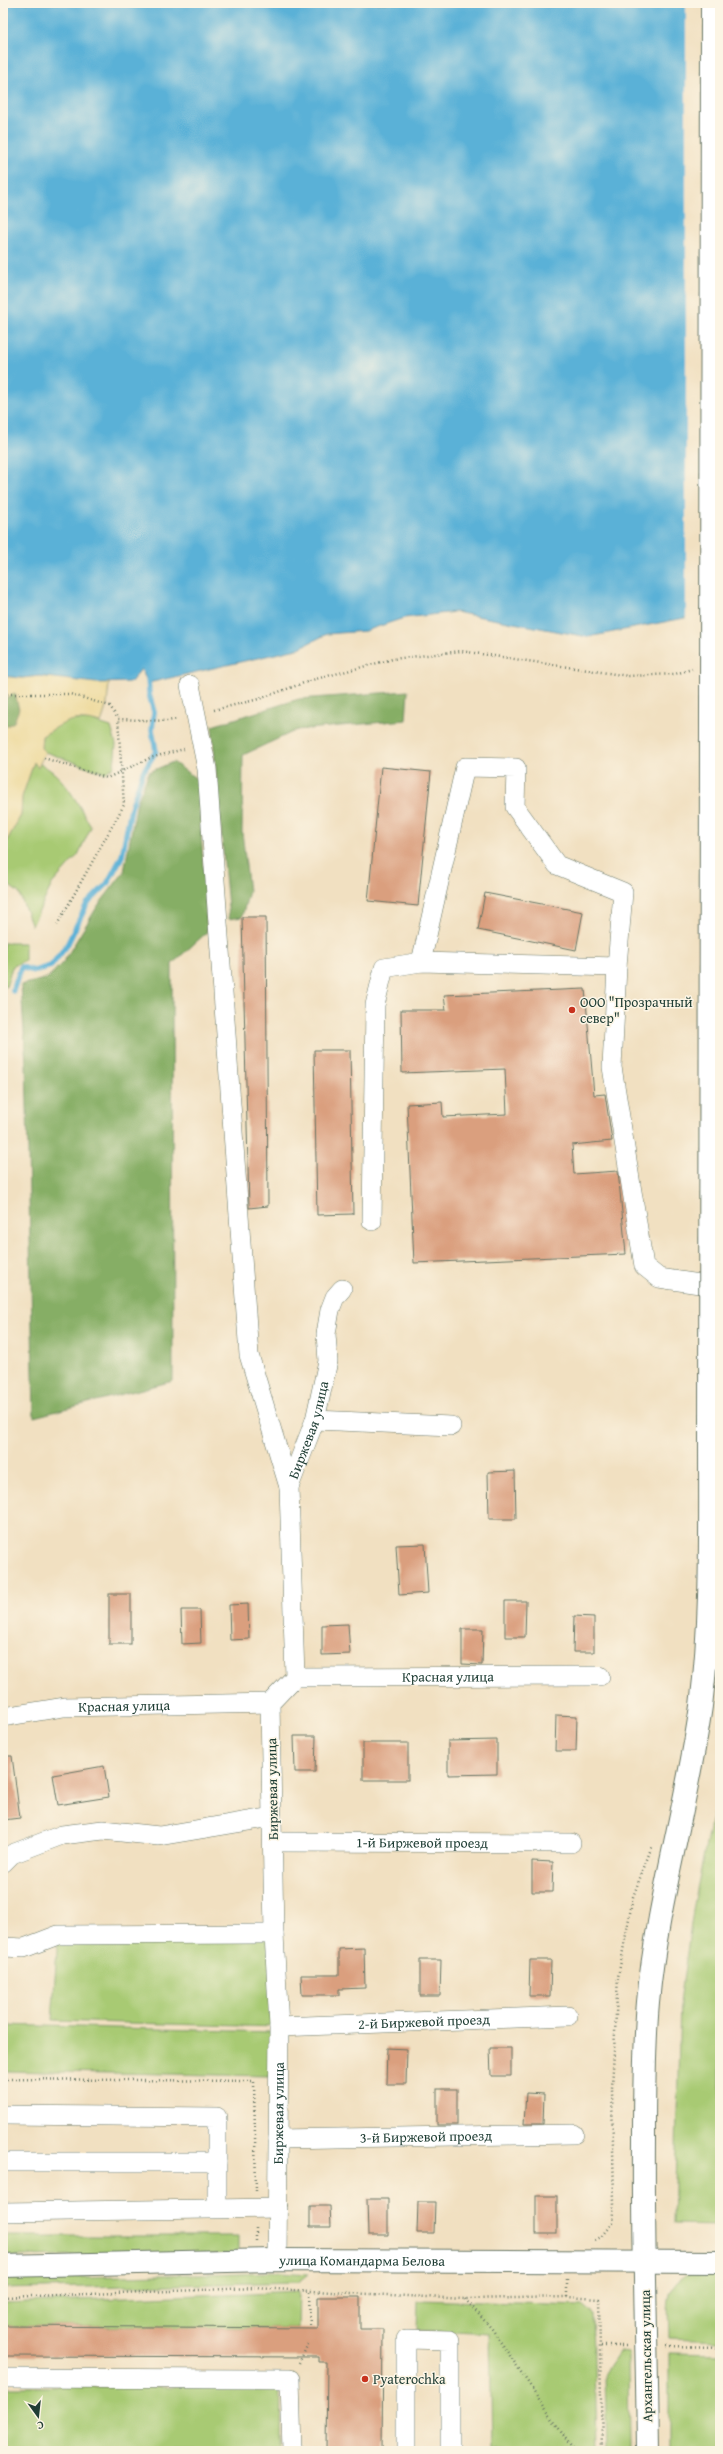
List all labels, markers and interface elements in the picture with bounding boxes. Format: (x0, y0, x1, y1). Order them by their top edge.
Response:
place label: ООО "Прозрачный север" (580, 992, 693, 1028)
marker: ООО "Прозрачный север" (567, 1005, 577, 1015)
street label: Биржевая улица (283, 1379, 333, 1482)
street label: Красная улица (402, 1666, 494, 1687)
street label: Красная улица (78, 1695, 171, 1717)
street label: Биржевая улица (261, 1737, 283, 1840)
street label: 1-й Биржевой проезд (356, 1832, 488, 1853)
street label: 2-й Биржевой проезд (358, 2009, 491, 2034)
street label: Биржевая улица (268, 2061, 289, 2164)
street label: 3-й Биржевой проезд (360, 2125, 493, 2148)
street label: улица Командарма Белова (278, 2250, 445, 2271)
street label: Архангельская улица (635, 2289, 657, 2423)
place label: Pyaterochka (373, 2369, 446, 2389)
marker: Pyaterochka (360, 2374, 370, 2384)
north arrow (18, 2396, 58, 2436)
text: С (36, 2417, 46, 2434)

